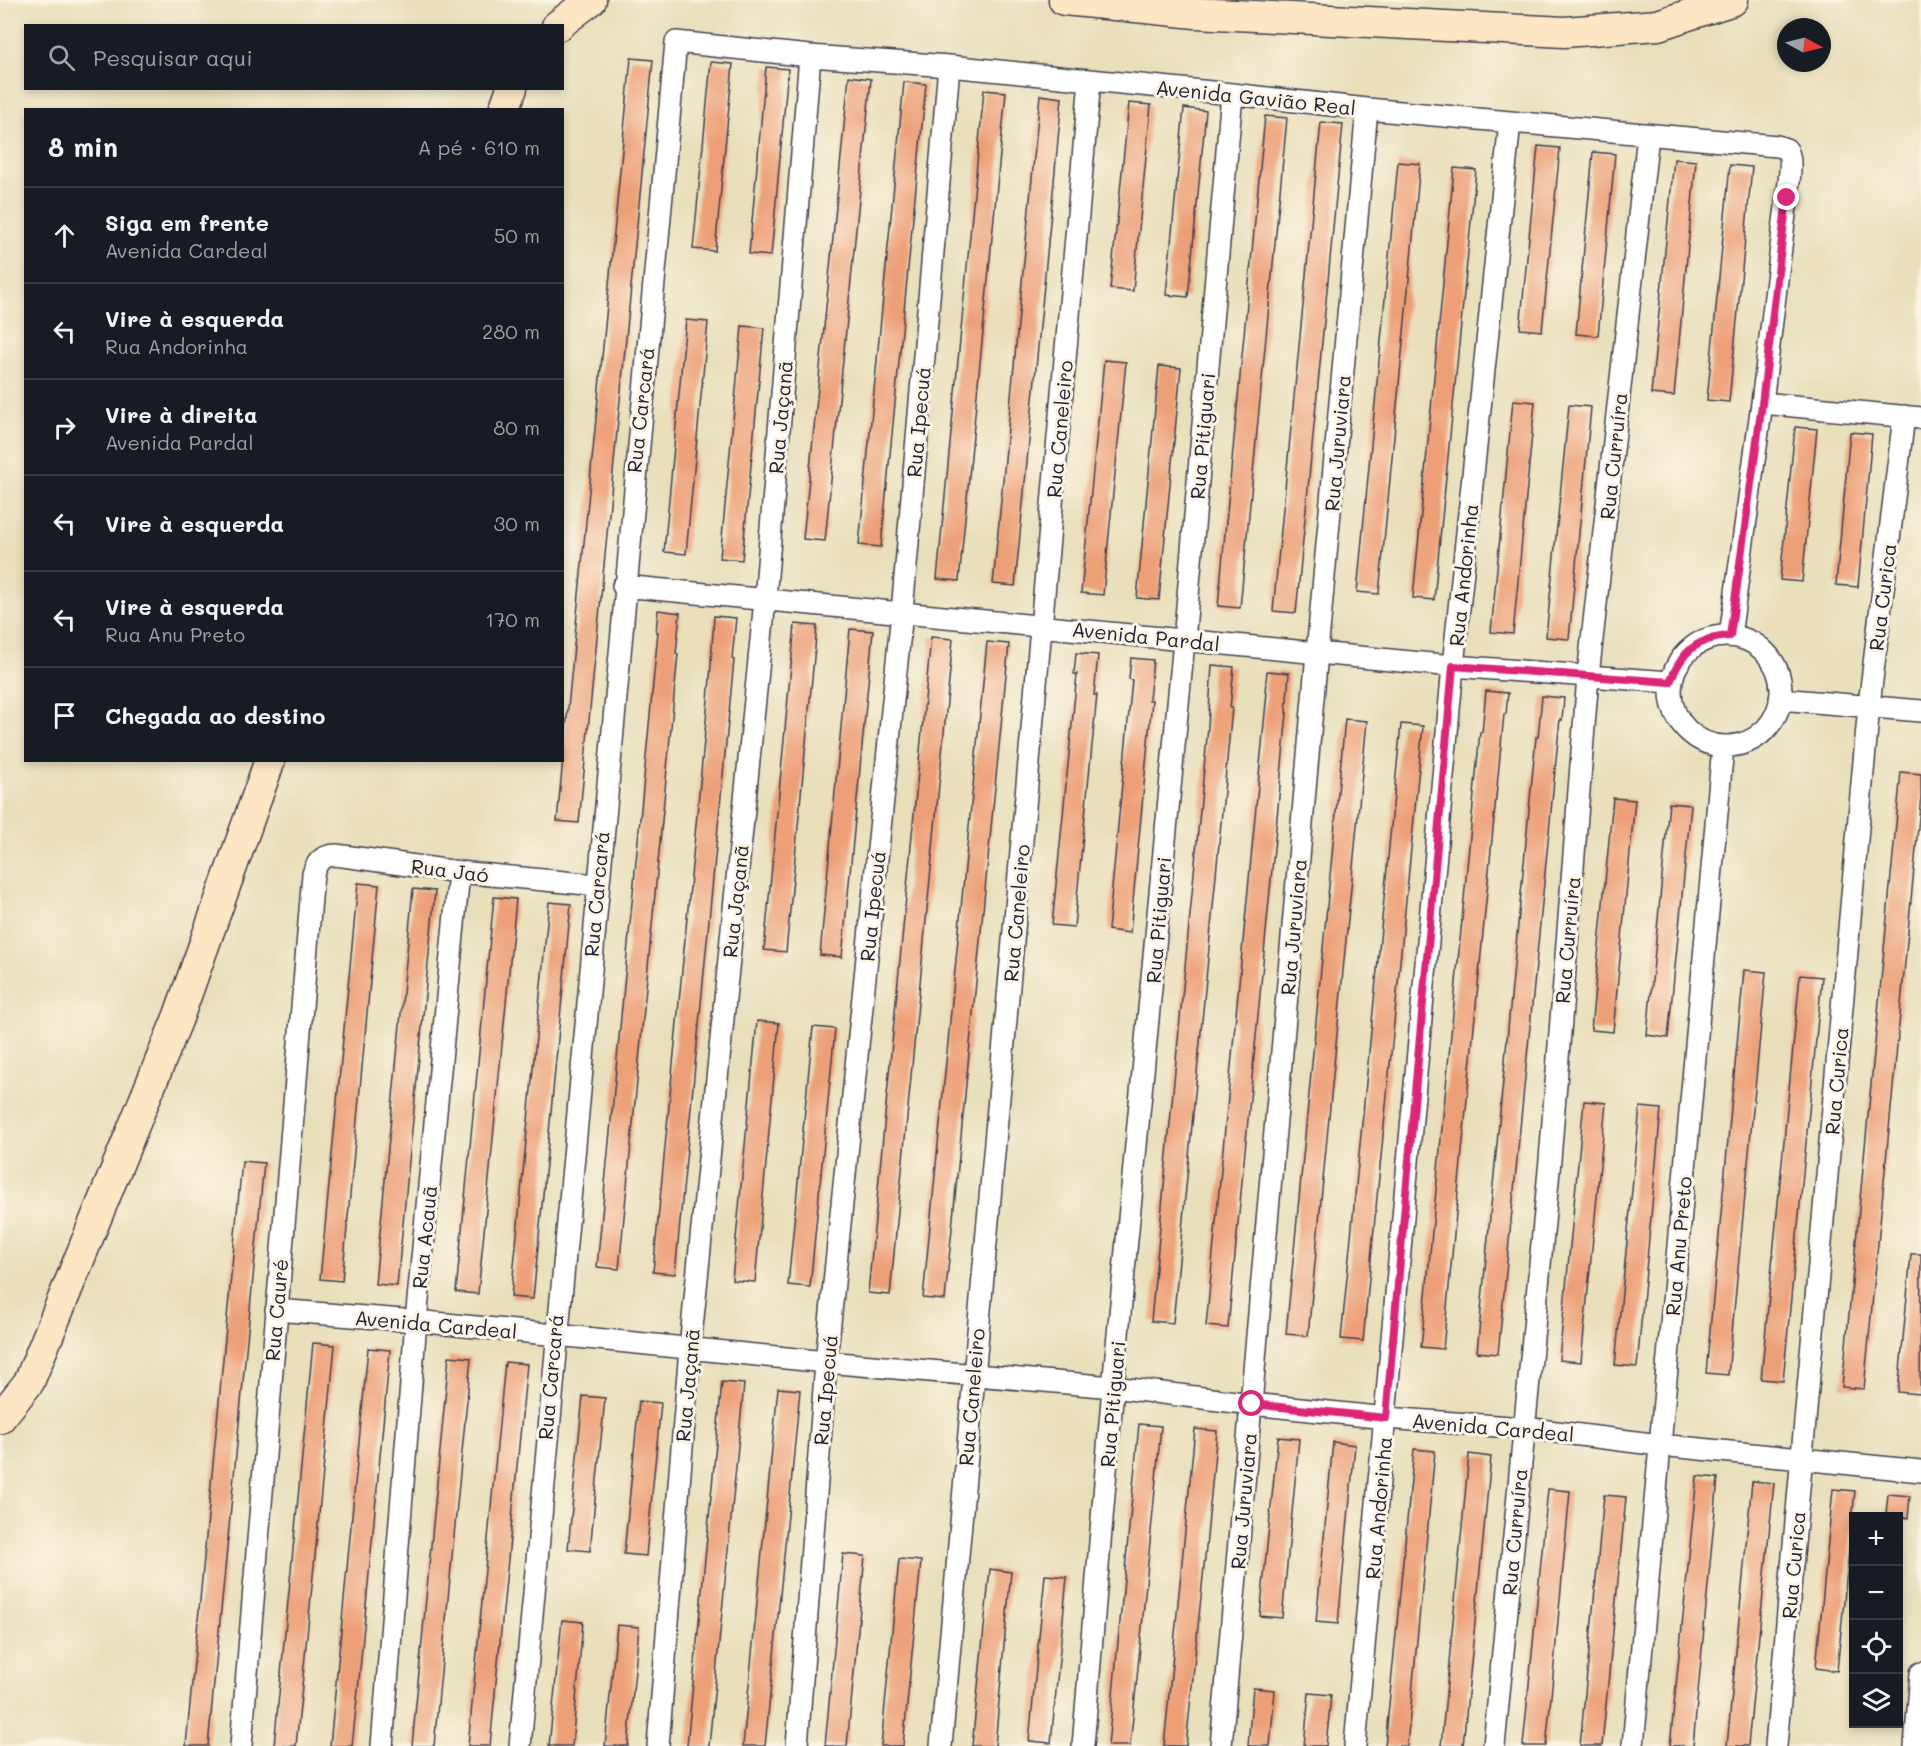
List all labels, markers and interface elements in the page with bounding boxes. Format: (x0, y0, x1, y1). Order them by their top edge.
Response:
north arrow (1777, 18, 1831, 72)
search box (24, 24, 564, 90)
icon: search (45, 41, 78, 74)
text: Pesquisar aqui (93, 43, 253, 72)
street label: Avenida Gavião Real (1155, 74, 1357, 120)
text: 8 min (48, 130, 118, 164)
text: A pé · 610 m (418, 134, 540, 160)
route end (1773, 184, 1799, 210)
text: Siga em frente (105, 208, 269, 237)
icon: ahead (48, 219, 81, 252)
text: 50 m (494, 222, 540, 248)
text: Avenida Cardeal (105, 237, 268, 263)
text: Vire à esquerda (105, 304, 284, 333)
icon: left (48, 315, 81, 348)
text: 280 m (482, 318, 540, 344)
text: Rua Andorinha (105, 333, 248, 359)
street label: Rua Carcará (620, 346, 660, 474)
street label: Rua Jaçanã (762, 359, 798, 475)
street label: Rua Caneleiro (1040, 359, 1078, 499)
street label: Rua Ipecuá (900, 365, 936, 479)
street label: Rua Pitiguari (1184, 372, 1220, 500)
street label: Rua Juruviara (1318, 374, 1356, 512)
street label: Rua Curruíra (1593, 391, 1633, 521)
text: Vire à direita (105, 400, 258, 429)
icon: right (48, 411, 81, 444)
text: 80 m (493, 414, 540, 440)
text: Avenida Pardal (105, 429, 253, 455)
street label: Rua Andorinha (1443, 503, 1483, 647)
icon: left (48, 507, 81, 540)
text: Vire à esquerda (105, 509, 284, 538)
text: 30 m (494, 510, 540, 536)
street label: Rua Curica (1863, 542, 1901, 652)
text: Vire à esquerda (105, 592, 284, 621)
icon: left (48, 603, 81, 636)
text: 170 m (485, 606, 540, 632)
street label: Avenida Pardal (1071, 615, 1221, 657)
text: Rua Anu Preto (105, 621, 245, 647)
icon: arrive (48, 699, 81, 732)
text: Chegada ao destino (105, 701, 325, 730)
street label: Rua Carcará (578, 830, 614, 958)
street label: Rua Jaçanã (716, 843, 754, 959)
street label: Rua Caneleiro (997, 843, 1035, 983)
street label: Rua Ipecuá (853, 849, 891, 963)
street label: Rua Jaó (410, 852, 490, 888)
street label: Rua Pitiguari (1140, 856, 1176, 984)
street label: Rua Juruviara (1274, 858, 1312, 996)
street label: Rua Curruíra (1548, 875, 1586, 1005)
street label: Rua Curica (1818, 1026, 1854, 1136)
street label: Rua Anu Preto (1659, 1175, 1697, 1317)
street label: Rua Acauã (406, 1184, 442, 1290)
street label: Rua Cauré (259, 1258, 293, 1362)
street label: Avenida Cardeal (354, 1304, 518, 1344)
street label: Rua Carcará (532, 1313, 568, 1441)
street label: Rua Jaçanã (669, 1327, 705, 1443)
street label: Rua Caneleiro (952, 1327, 990, 1467)
street label: Rua Ipecuá (807, 1333, 843, 1447)
street label: Rua Pitiguari (1094, 1340, 1130, 1468)
route start (1238, 1390, 1264, 1416)
street label: Avenida Cardeal (1411, 1407, 1575, 1447)
street label: Rua Juruviara (1224, 1432, 1262, 1570)
street label: Rua Andorinha (1359, 1436, 1397, 1580)
street label: Rua Curruíra (1495, 1467, 1533, 1597)
street label: Rua Curica (1775, 1510, 1811, 1620)
map controls (1849, 1512, 1903, 1728)
button: + (1849, 1512, 1903, 1566)
button: − (1849, 1566, 1903, 1620)
button: locate (1849, 1620, 1903, 1674)
button: layers (1849, 1674, 1903, 1728)

